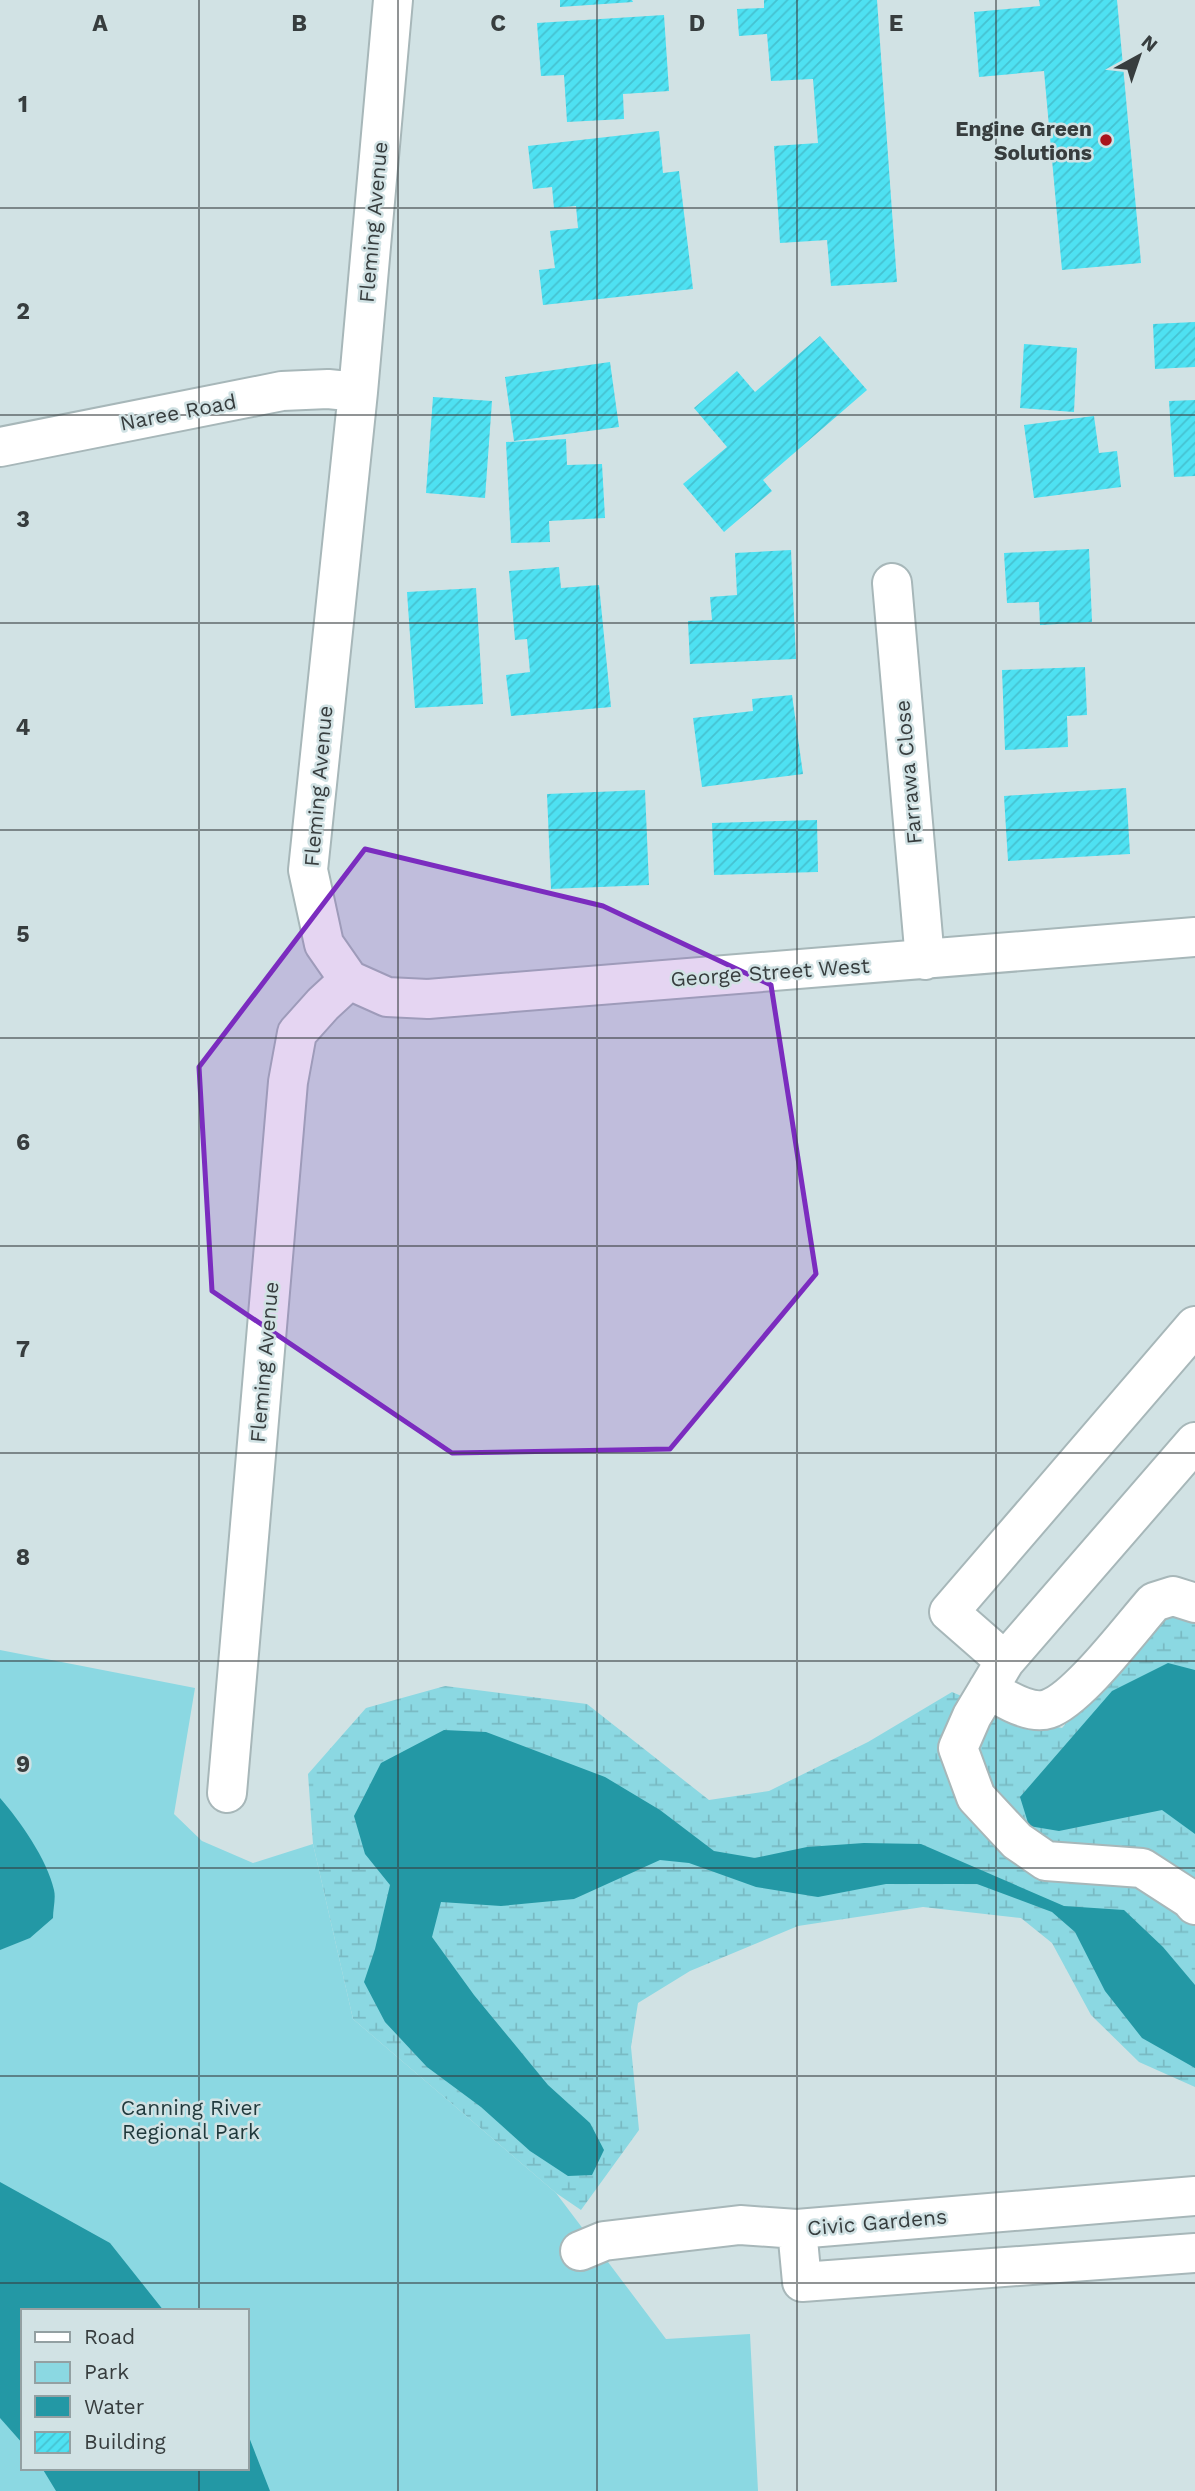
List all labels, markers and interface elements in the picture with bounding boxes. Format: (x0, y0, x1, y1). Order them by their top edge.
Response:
text: A (92, 10, 108, 37)
text: B (291, 10, 307, 37)
text: C (490, 10, 506, 37)
text: D (689, 10, 705, 37)
text: E (889, 10, 903, 37)
north arrow (1104, 21, 1174, 91)
text: N (1137, 30, 1162, 57)
text: 1 (18, 91, 28, 118)
place label: Engine Green Solutions (955, 116, 1092, 165)
marker: Engine Green Solutions (1098, 132, 1114, 148)
street label: Fleming Avenue (353, 140, 393, 304)
text: 2 (16, 298, 30, 325)
street label: Naree Road (118, 388, 238, 436)
text: 3 (16, 506, 30, 533)
street label: Farrawa Close (889, 699, 927, 845)
street label: Fleming Avenue (298, 704, 338, 868)
text: 4 (16, 714, 31, 741)
text: 5 (16, 921, 30, 948)
street label: George Street West (670, 953, 871, 991)
text: 6 (16, 1129, 30, 1156)
street label: Fleming Avenue (244, 1280, 284, 1444)
text: 7 (16, 1336, 30, 1363)
text: 8 (16, 1544, 30, 1571)
text: 9 (16, 1751, 30, 1778)
park label: Canning River Regional Park (121, 2095, 262, 2144)
street label: Civic Gardens (806, 2203, 948, 2241)
legend (21, 2309, 248, 2470)
text: Road (84, 2324, 135, 2349)
text: Park (84, 2359, 129, 2384)
text: Water (84, 2394, 145, 2419)
text: Building (84, 2429, 166, 2454)

